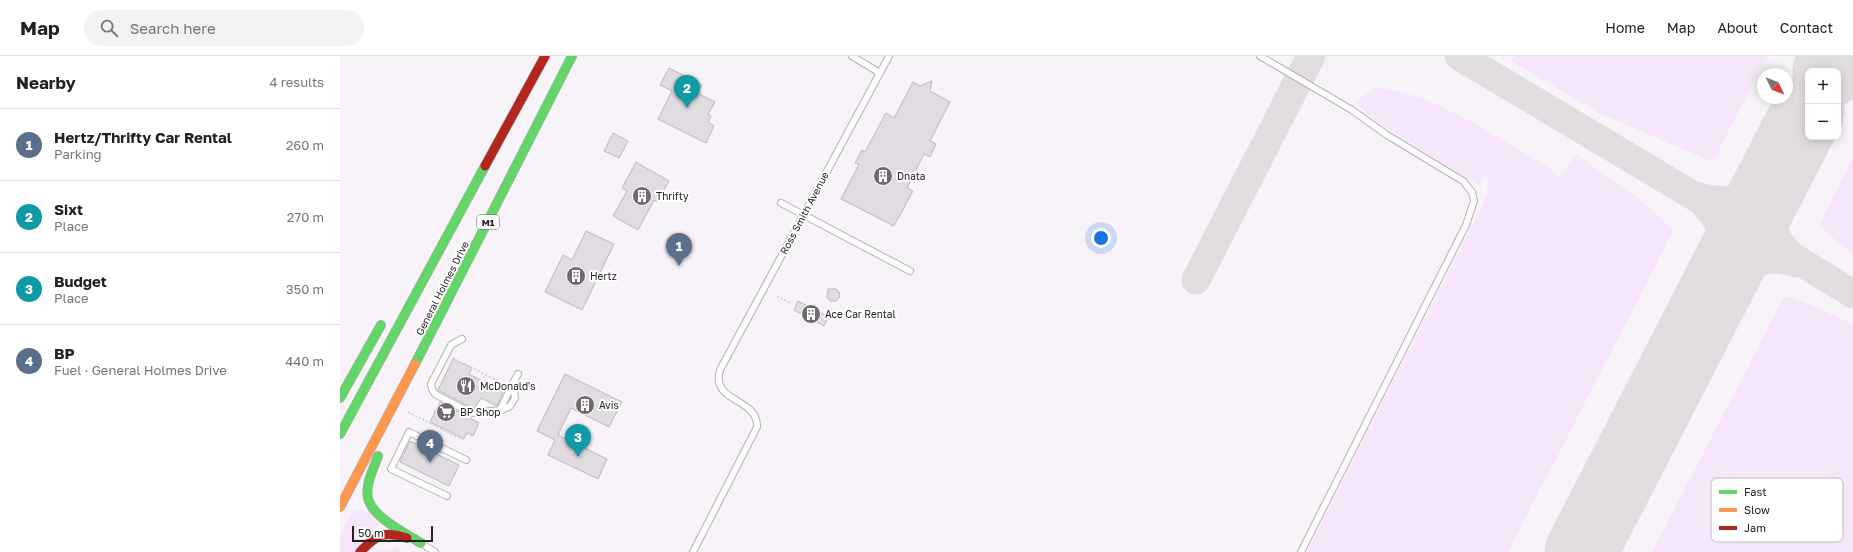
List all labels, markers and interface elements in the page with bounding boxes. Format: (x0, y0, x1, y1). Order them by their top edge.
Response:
search box (84, 10, 364, 46)
text: Map (20, 16, 60, 39)
icon: search (98, 17, 120, 39)
text: Search here (130, 19, 216, 37)
text: Home (1605, 19, 1645, 36)
text: Map (1667, 19, 1695, 36)
text: About (1717, 19, 1758, 36)
text: Contact (1780, 19, 1833, 36)
north arrow (1757, 68, 1793, 104)
map controls (1805, 68, 1841, 140)
button: + (1805, 68, 1841, 104)
text: Nearby (16, 72, 76, 93)
text: 4 results (270, 74, 324, 90)
pin: 2 (674, 75, 700, 108)
button: − (1805, 104, 1841, 140)
text: Hertz/Thrifty Car Rental (54, 128, 232, 146)
text: 1 (26, 137, 32, 153)
text: 260 m (286, 137, 324, 153)
text: Parking (54, 146, 102, 162)
building icon: Dnata (872, 165, 894, 187)
street label: Ross Smith Avenue (777, 170, 831, 256)
place label: Dnata (897, 170, 925, 182)
building icon: Thrifty (631, 185, 653, 207)
place label: Thrifty (656, 190, 689, 202)
text: Sixt (54, 200, 83, 218)
text: 2 (25, 209, 33, 225)
text: 270 m (287, 209, 324, 225)
road number: M1 (477, 215, 499, 229)
text: Place (54, 218, 89, 234)
your location (1091, 228, 1111, 248)
pin: 1 (666, 233, 692, 266)
street label: General Holmes Drive (413, 239, 471, 337)
building icon: Hertz (565, 265, 587, 287)
place label: Hertz (590, 270, 617, 282)
text: Budget (54, 272, 107, 290)
text: 3 (25, 281, 33, 297)
text: 350 m (286, 281, 324, 297)
text: Place (54, 290, 89, 306)
building icon: Ace Car Rental (800, 303, 822, 325)
place label: Ace Car Rental (825, 308, 896, 320)
text: BP (54, 344, 75, 362)
text: 4 (25, 353, 33, 369)
text: 440 m (285, 353, 324, 369)
text: Fuel · General Holmes Drive (54, 362, 227, 378)
restaurant icon: McDonald's (455, 375, 477, 397)
place label: McDonald's (480, 380, 536, 392)
building icon: Avis (574, 394, 596, 416)
place label: Avis (599, 399, 619, 411)
supermarket icon: BP Shop (435, 401, 457, 423)
place label: BP Shop (460, 406, 500, 418)
pin: 3 (565, 424, 591, 457)
pin: 4 (417, 430, 443, 463)
legend (1711, 478, 1843, 542)
text: Fast (1744, 485, 1767, 498)
text: Slow (1744, 503, 1770, 516)
text: Jam (1744, 521, 1766, 534)
scale bar (352, 524, 433, 543)
text: 50 m (358, 526, 384, 539)

